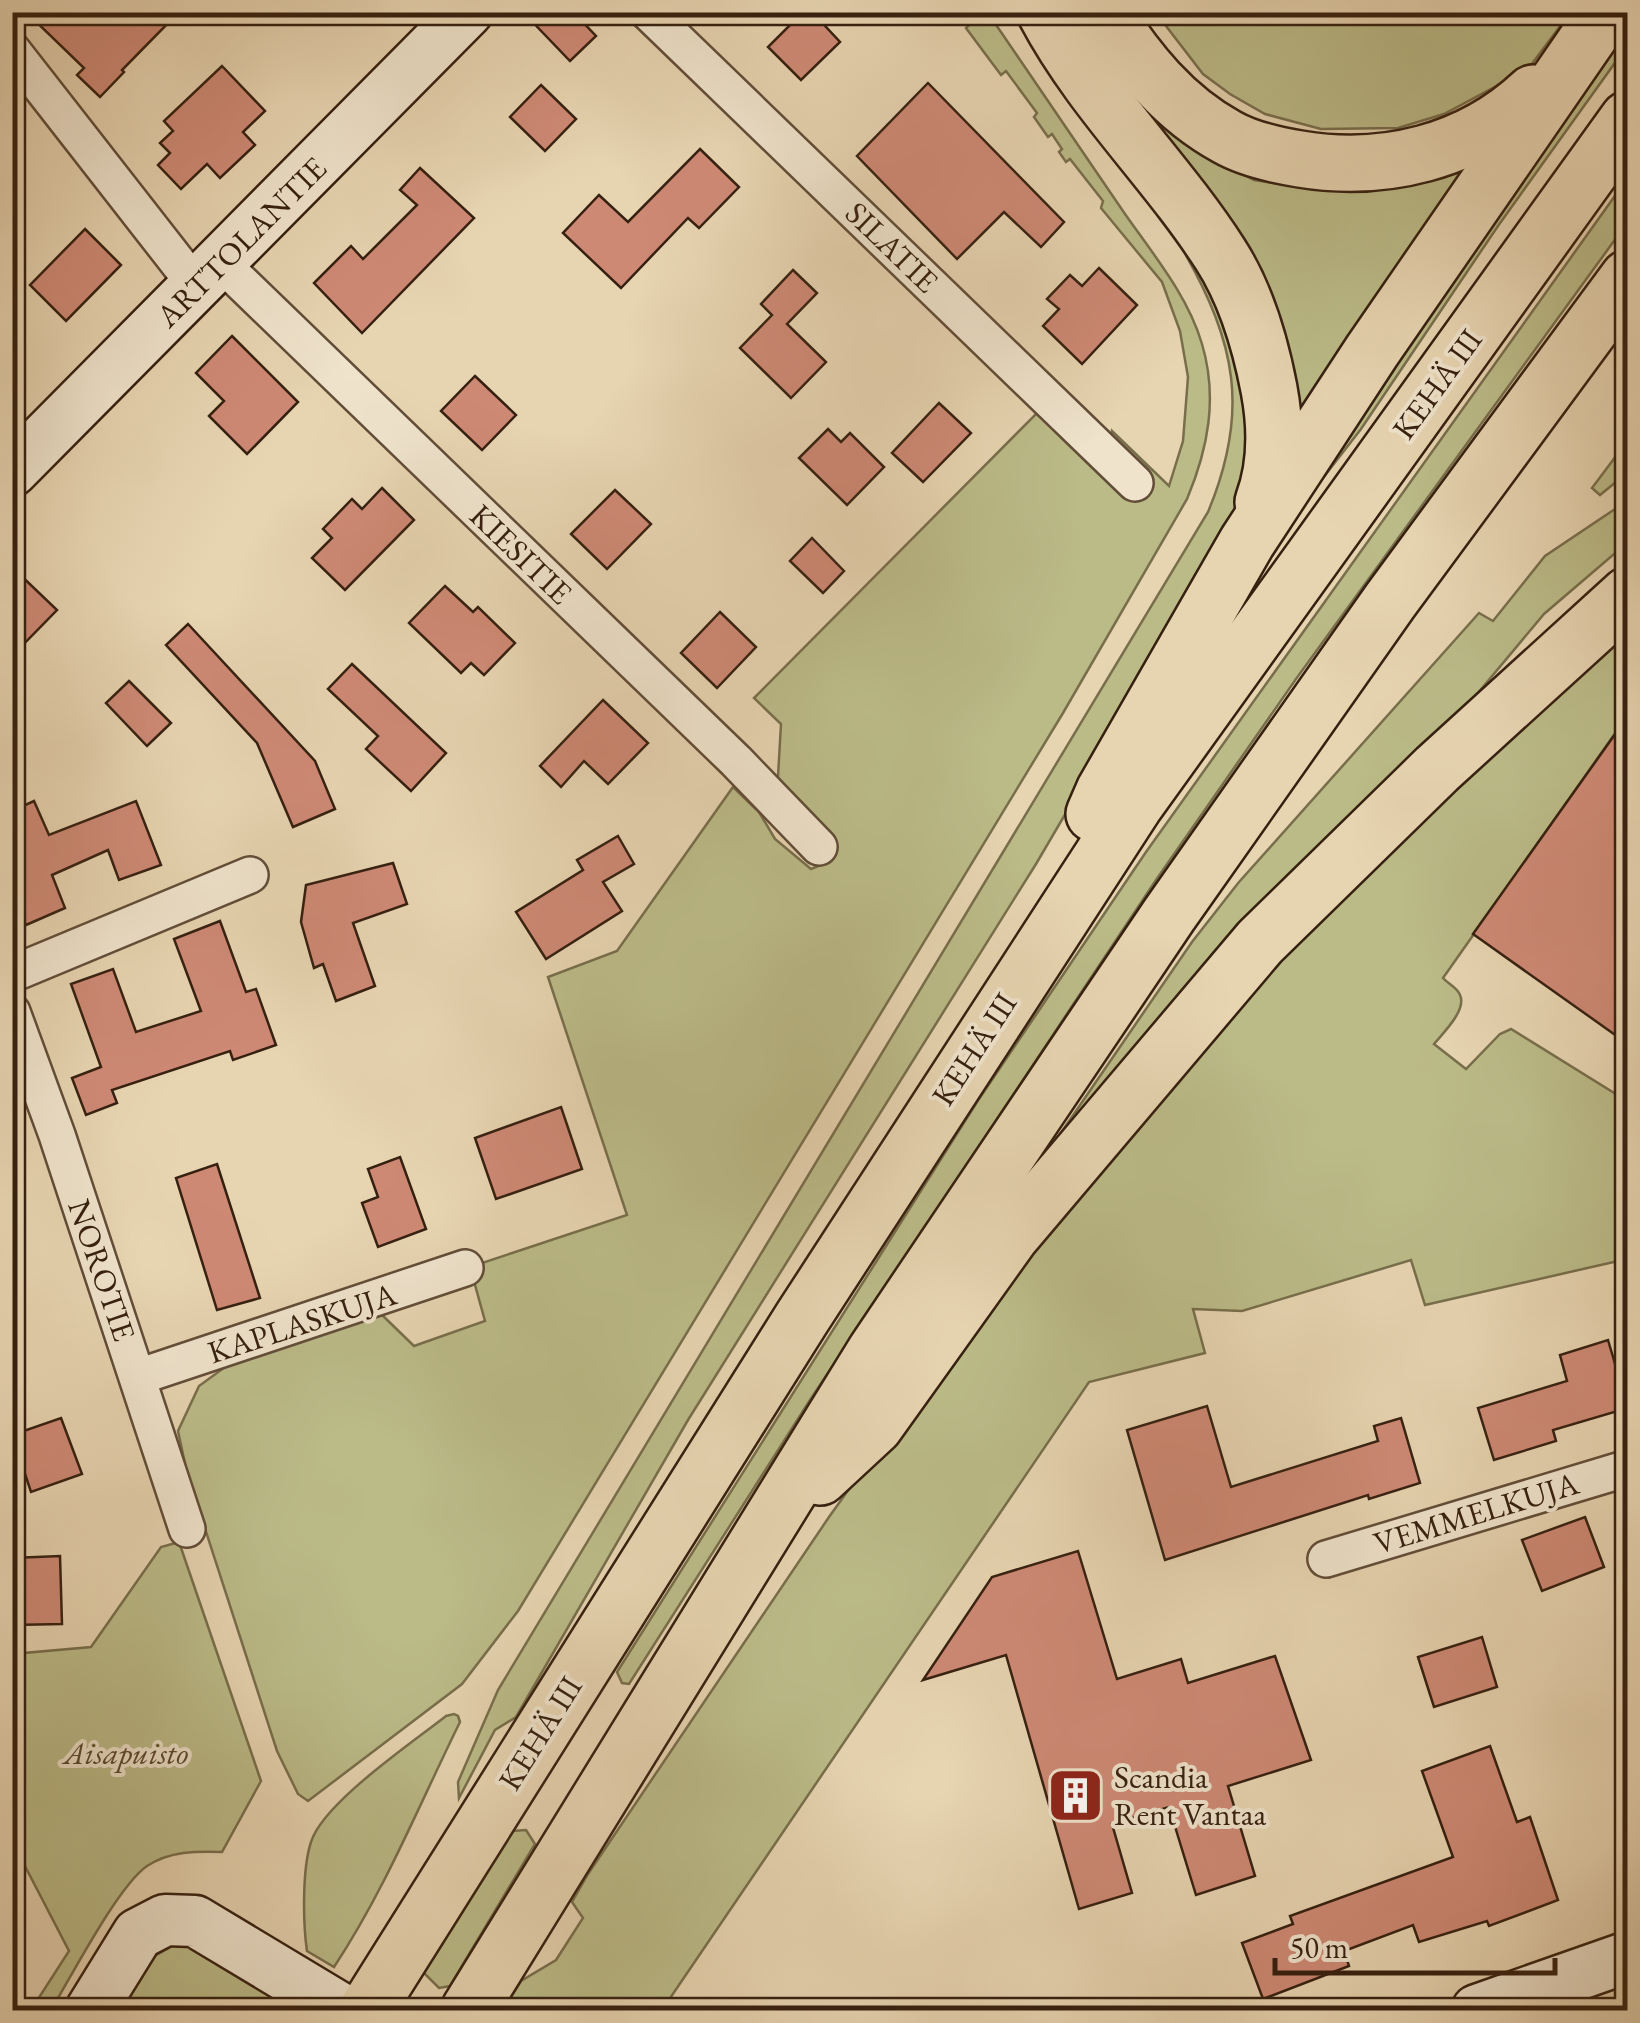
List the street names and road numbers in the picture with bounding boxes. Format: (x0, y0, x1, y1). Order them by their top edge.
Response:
street label: ARTTOLANTIE (146, 148, 335, 337)
street label: SILATIE (836, 192, 948, 302)
street label: KEHÄ III (1383, 320, 1491, 448)
street label: KIESITIE (461, 495, 581, 613)
street label: KEHÄ III (922, 984, 1026, 1114)
street label: NOROTIE (58, 1194, 146, 1346)
street label: KAPLASKUJA (202, 1273, 402, 1373)
street label: VEMMELKUJA (1368, 1462, 1585, 1564)
street label: KEHÄ III (489, 1668, 592, 1798)

